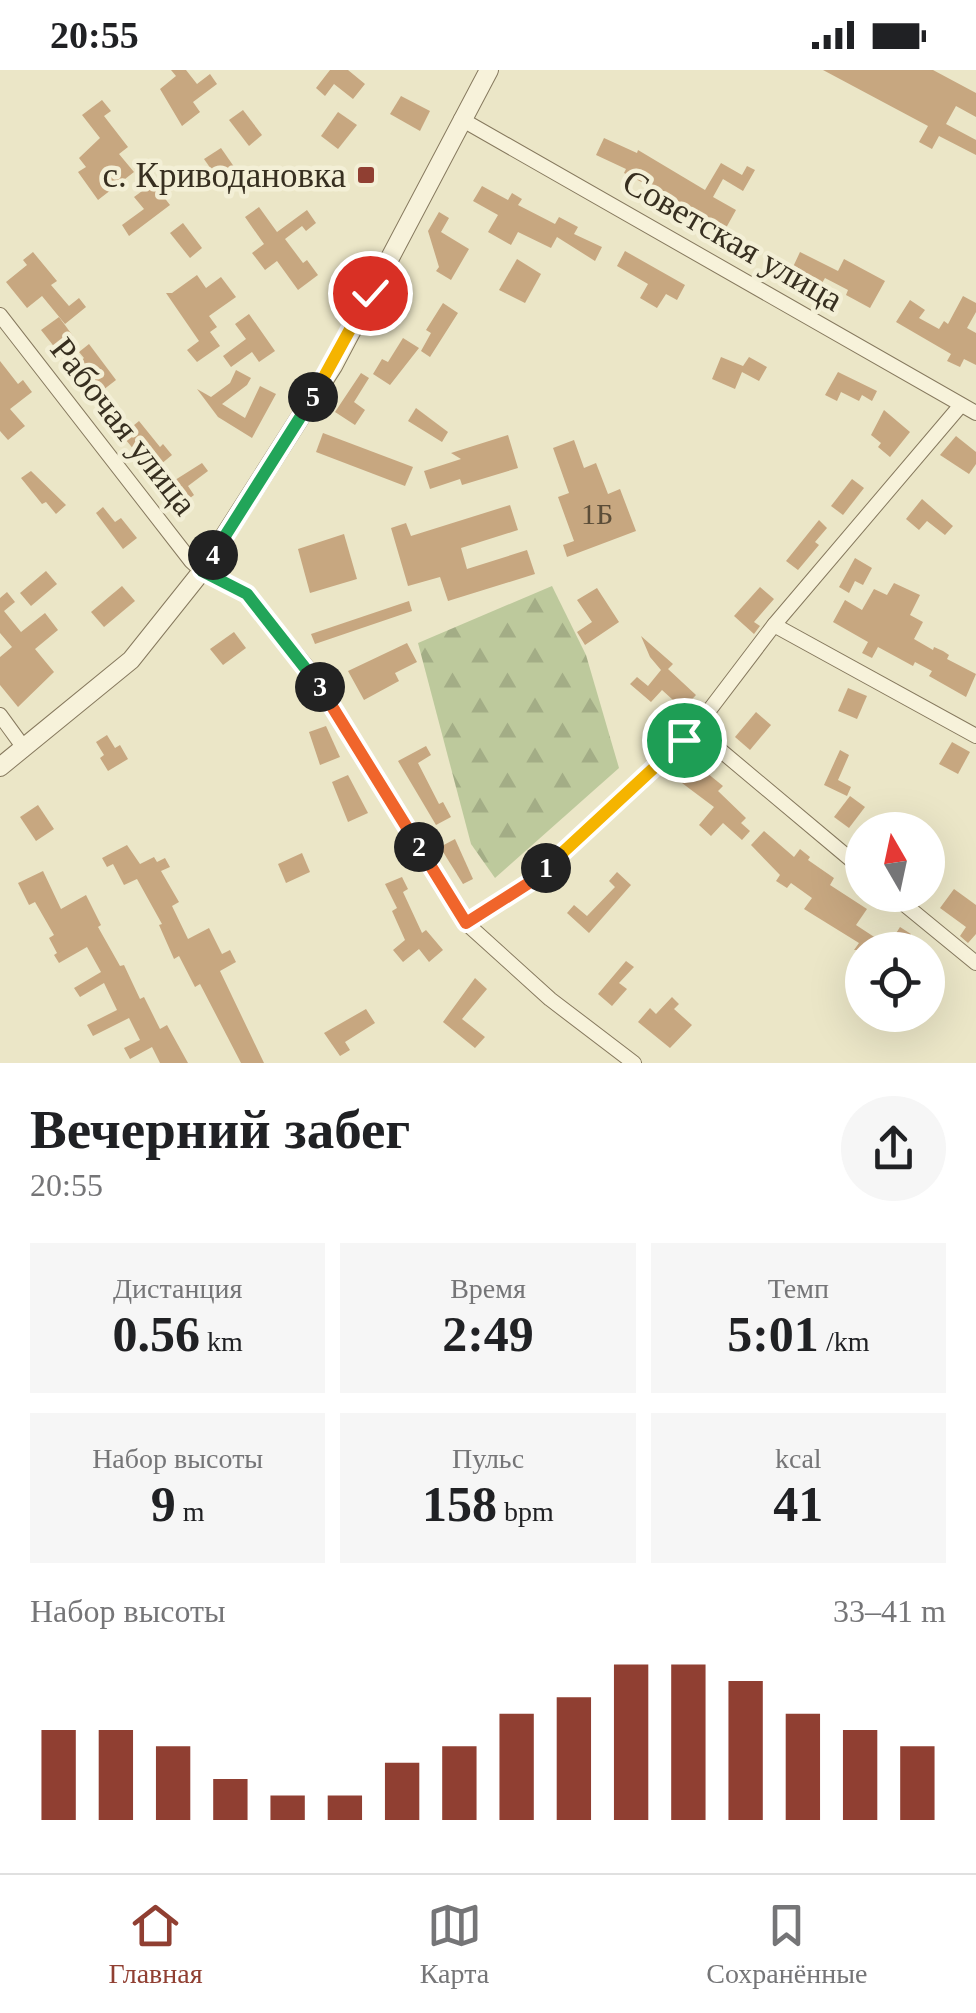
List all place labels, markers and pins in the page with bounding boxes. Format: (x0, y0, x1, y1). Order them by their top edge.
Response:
place label: с. Криводановка (103, 156, 346, 195)
marker: с. Криводановка (355, 164, 377, 186)
pin (328, 251, 413, 336)
pin: 5 (288, 372, 338, 422)
pin: 4 (188, 530, 238, 580)
pin: 3 (295, 662, 345, 712)
pin (642, 698, 727, 783)
pin: 2 (394, 822, 444, 872)
pin: 1 (521, 843, 571, 893)

